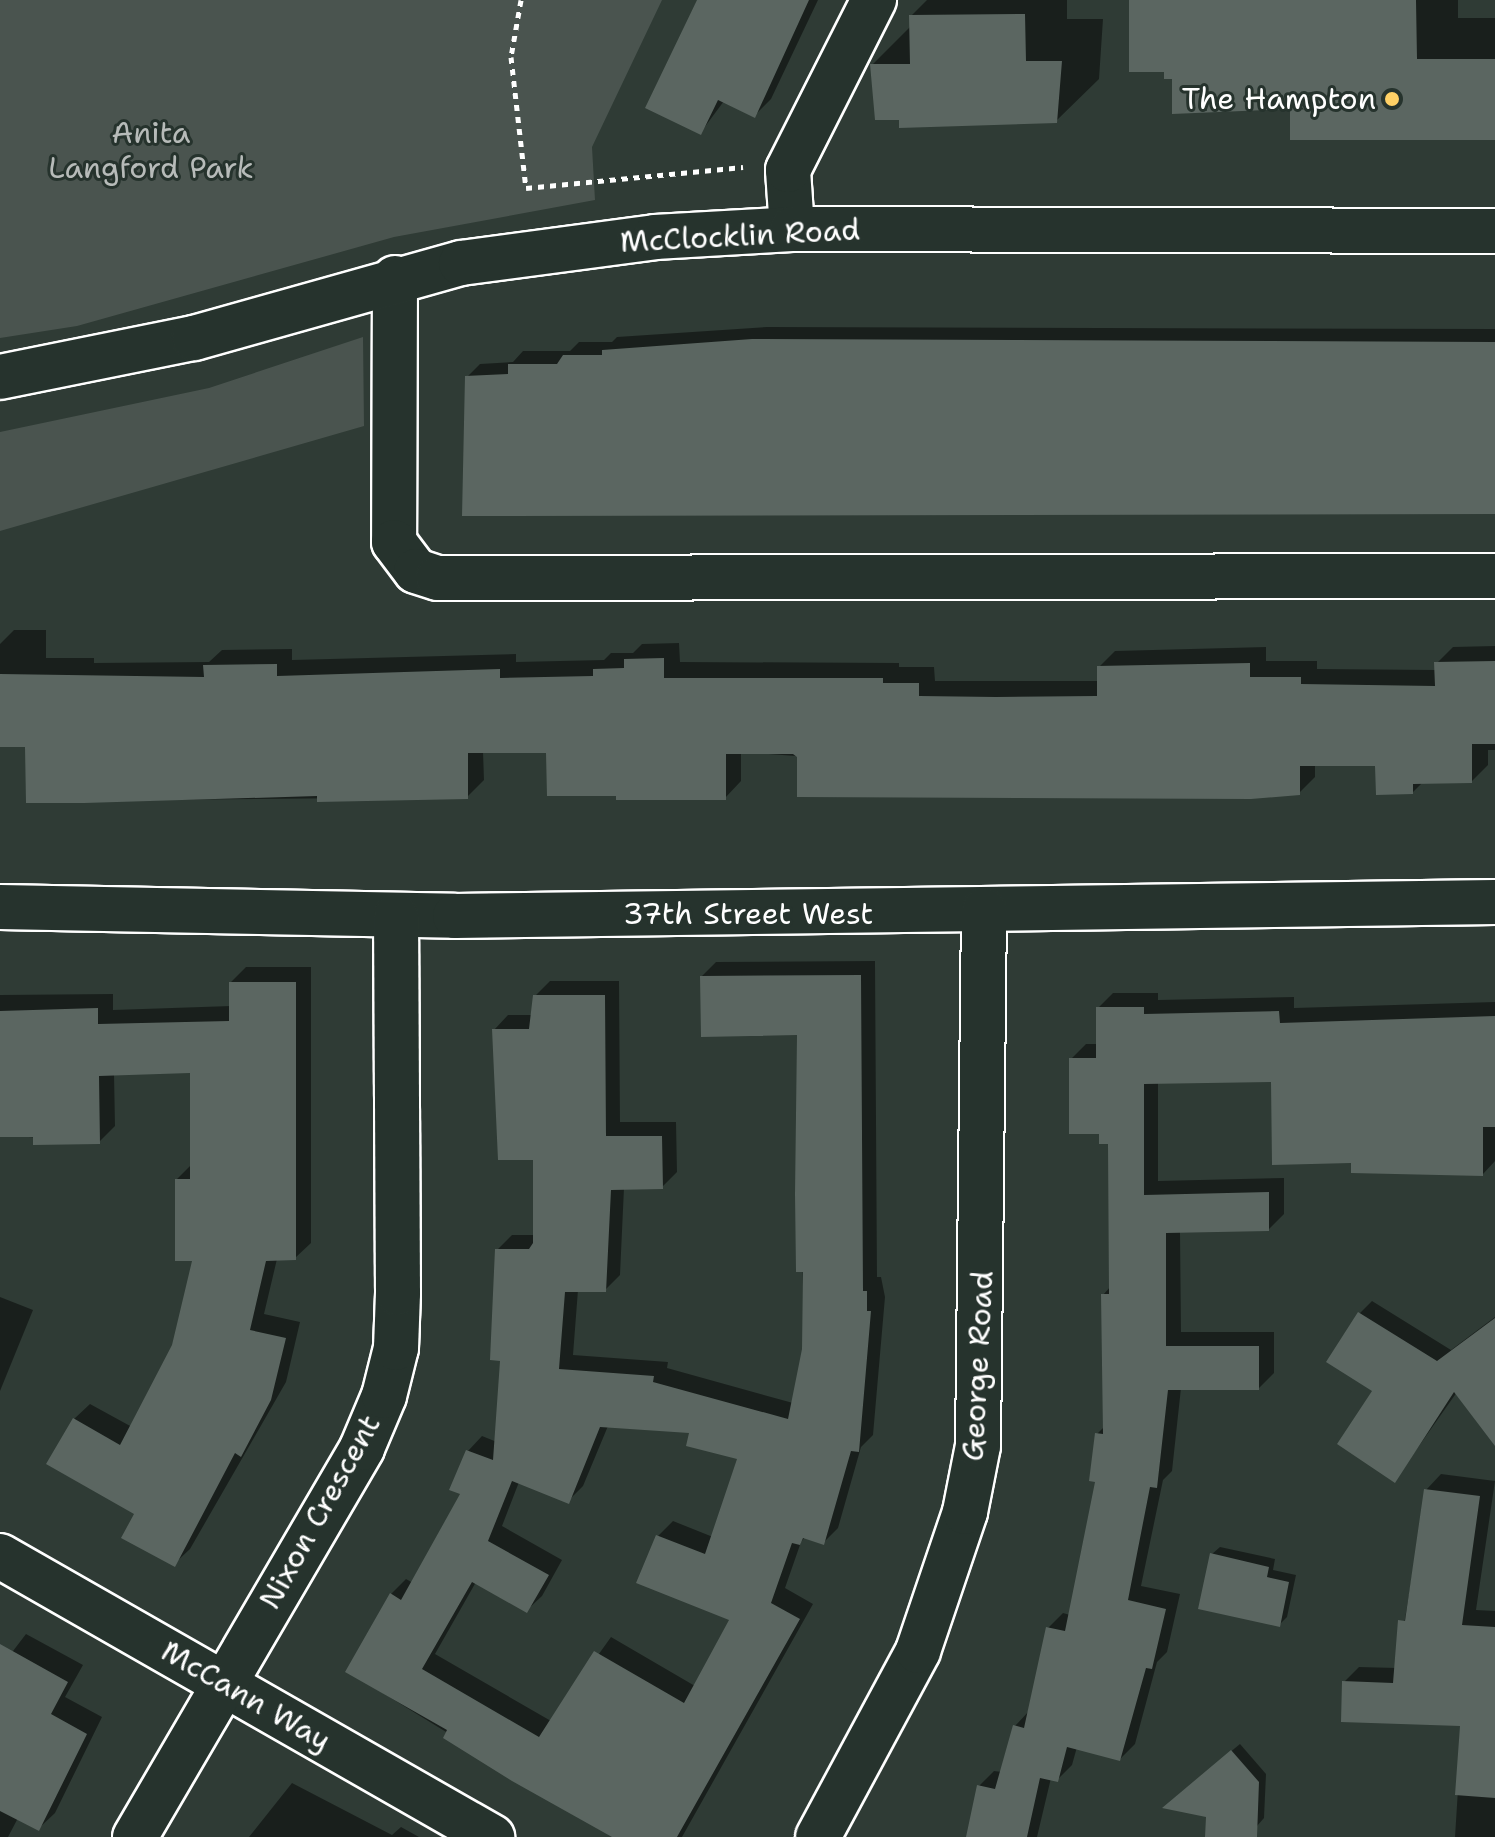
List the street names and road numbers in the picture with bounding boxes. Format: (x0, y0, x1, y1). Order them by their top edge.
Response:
street label: McClocklin Road (619, 212, 861, 260)
street label: 37th Street West (623, 896, 873, 932)
street label: George Road (955, 1270, 1001, 1462)
street label: Nixon Crescent (252, 1409, 388, 1615)
street label: McCann Way (155, 1633, 337, 1759)

